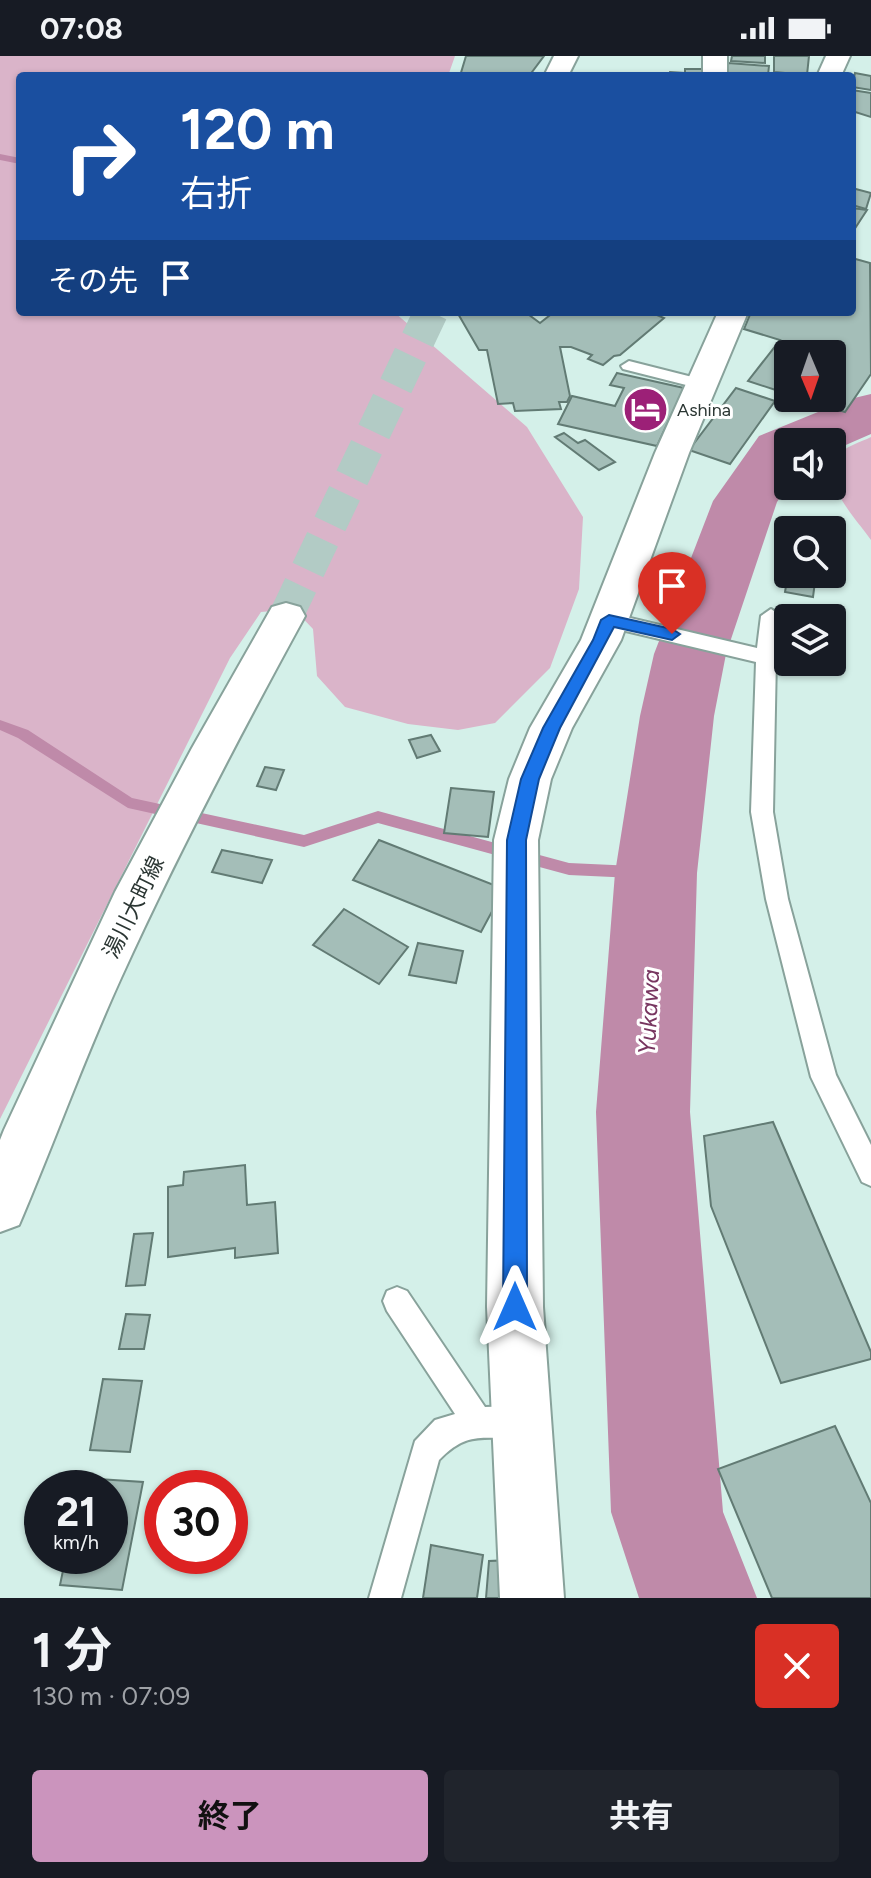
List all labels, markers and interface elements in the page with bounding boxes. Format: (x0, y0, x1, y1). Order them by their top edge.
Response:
text: 07:08 (40, 10, 123, 47)
text: 120 m (180, 96, 335, 163)
icon: right (48, 104, 152, 208)
text: 右折 (180, 172, 252, 215)
icon: arrive (154, 256, 198, 300)
text: その先 (48, 262, 138, 299)
north arrow (774, 340, 846, 412)
map controls (774, 340, 846, 676)
hotel icon: Ashina (622, 386, 670, 434)
place label: Ashina (677, 399, 731, 421)
button: sound (774, 428, 846, 500)
button: search (774, 516, 846, 588)
pin (638, 552, 706, 634)
icon: arrive (650, 564, 694, 608)
button: layers (774, 604, 846, 676)
street label: 湯川大町線 (97, 852, 170, 963)
water label: Yukawa (632, 969, 665, 1055)
position arrow (473, 1265, 557, 1349)
speed limit sign: 30 (144, 1470, 248, 1574)
text: 21 (56, 1488, 96, 1536)
text: km/h (53, 1530, 99, 1554)
text: 1 分 (32, 1621, 112, 1679)
button: close (755, 1624, 839, 1708)
text: 130 m · 07:09 (32, 1680, 190, 1712)
button: 終了 (32, 1770, 428, 1862)
button: 共有 (444, 1770, 839, 1862)

